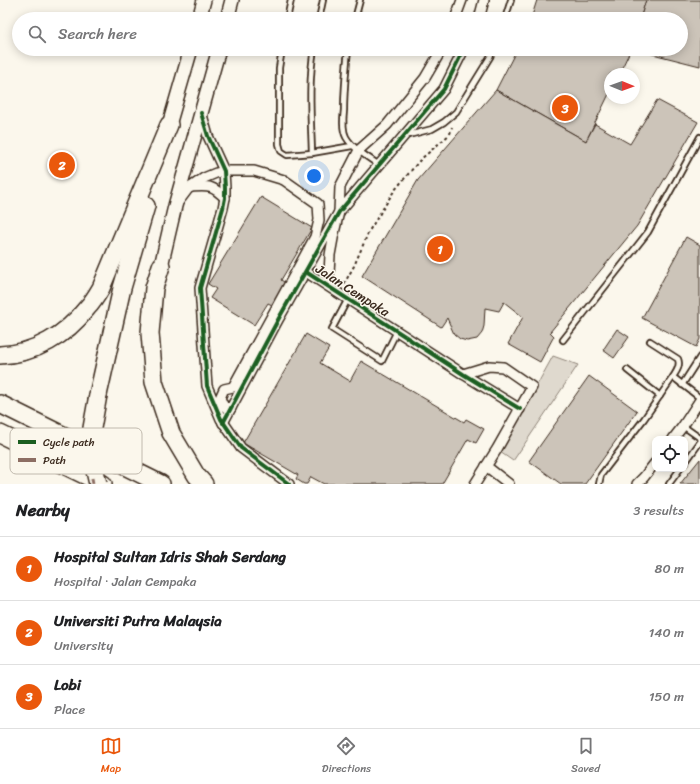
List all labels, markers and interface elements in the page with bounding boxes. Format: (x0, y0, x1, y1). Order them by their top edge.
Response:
search box (12, 12, 688, 56)
text: Search here (58, 21, 137, 47)
icon: search (26, 23, 48, 45)
north arrow (604, 68, 640, 104)
pin: 3 (552, 93, 578, 123)
pin: 2 (49, 150, 75, 180)
your location (304, 166, 324, 186)
pin: 1 (427, 234, 453, 264)
street label: Jalan Cempaka (310, 257, 395, 323)
legend (10, 428, 142, 474)
text: Cycle path (43, 433, 95, 452)
map controls (652, 436, 688, 472)
button: locate (652, 436, 688, 472)
text: Path (43, 451, 66, 470)
text: Nearby (16, 495, 70, 525)
text: 3 results (633, 499, 684, 522)
text: Hospital Sultan Idris Shah Serdang (54, 544, 286, 570)
text: 1 (26, 557, 32, 580)
text: 80 m (655, 557, 684, 580)
text: Hospital · Jalan Cempaka (54, 570, 196, 593)
text: Universiti Putra Malaysia (54, 608, 222, 634)
text: 2 (25, 621, 33, 644)
text: 140 m (649, 621, 684, 644)
text: University (54, 634, 113, 657)
text: Lobi (54, 672, 81, 698)
text: 3 (25, 685, 33, 708)
text: 150 m (649, 685, 684, 708)
text: Place (54, 698, 85, 721)
tab: Map (100, 735, 122, 778)
tab: Directions (322, 735, 371, 778)
tab: Saved (571, 735, 600, 778)

